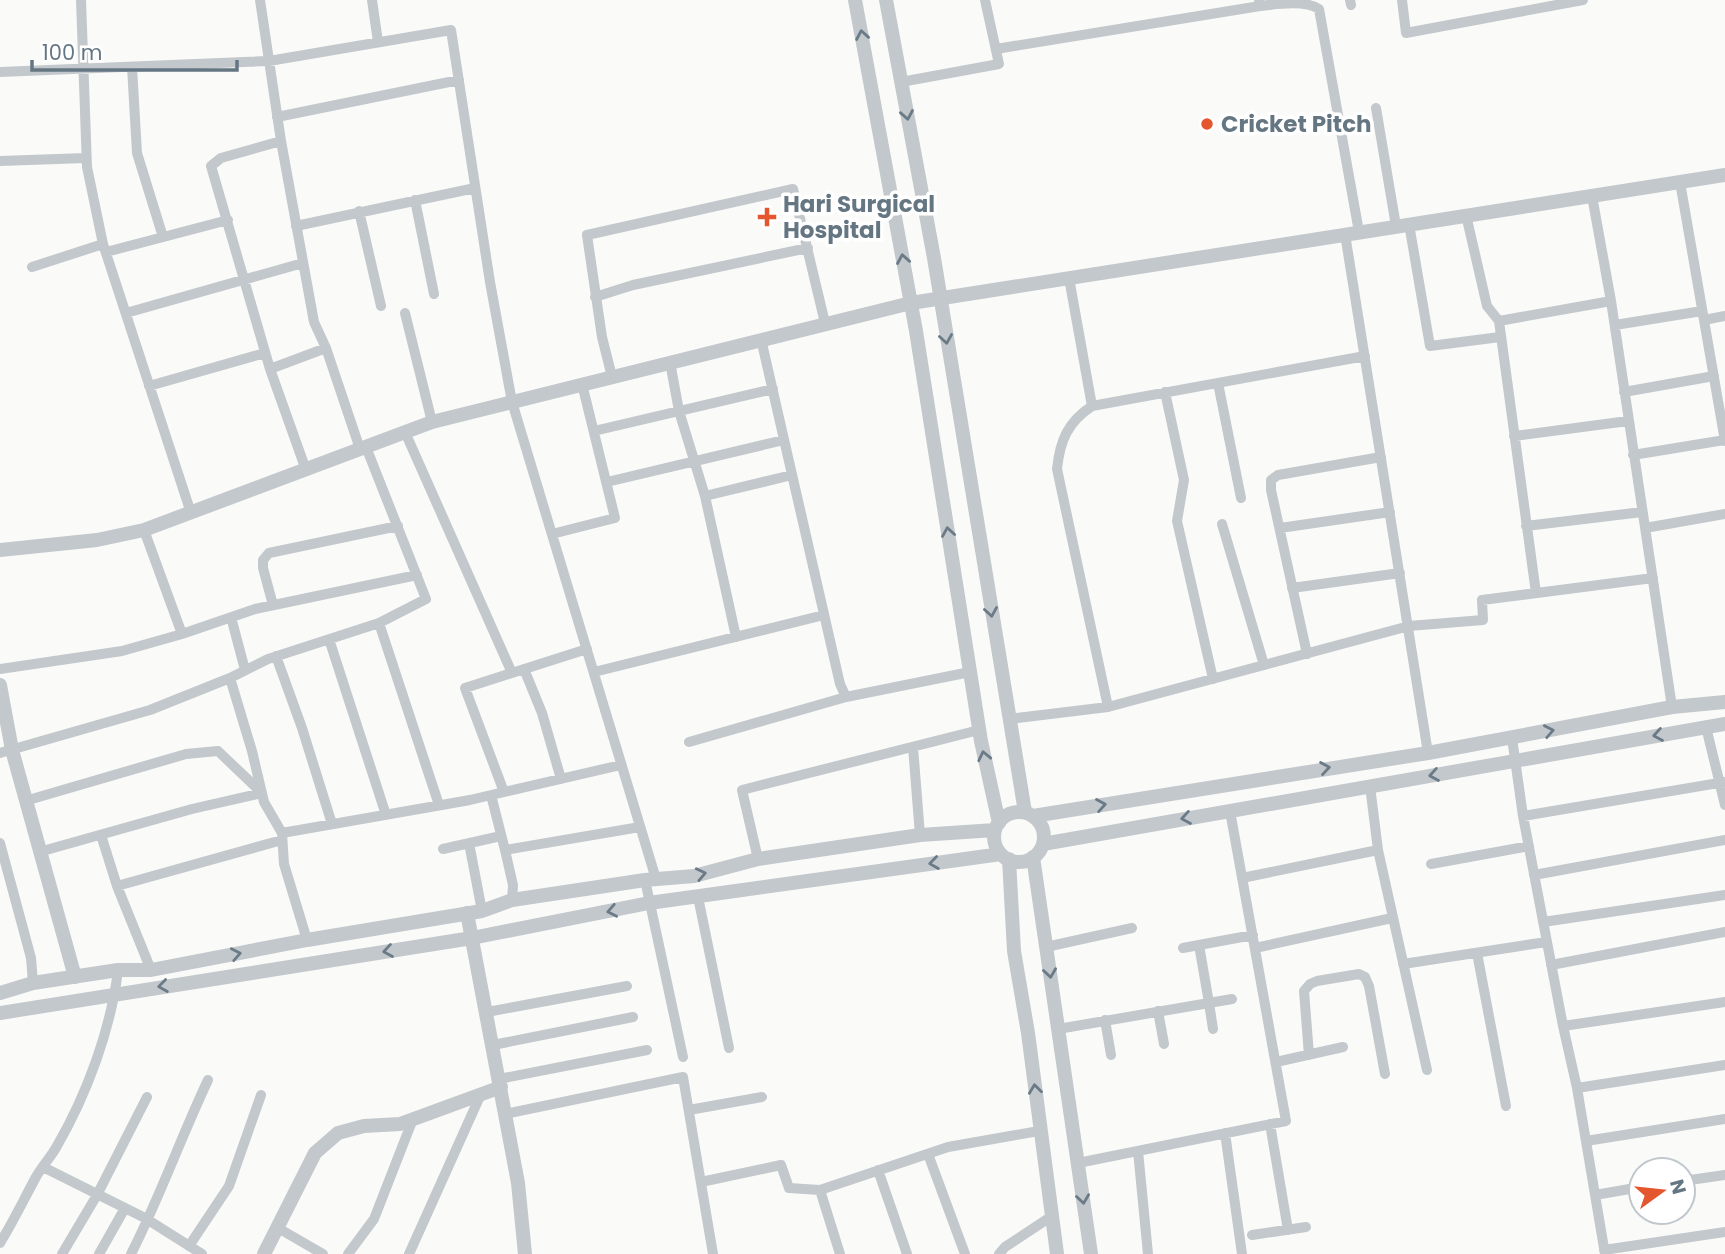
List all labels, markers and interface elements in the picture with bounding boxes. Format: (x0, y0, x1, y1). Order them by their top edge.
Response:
scale bar (32, 28, 236, 72)
one-way arrow (855, 29, 870, 41)
text: 100 m (42, 38, 102, 67)
place label: Cricket Pitch (1221, 108, 1372, 140)
one-way arrow (899, 109, 914, 121)
marker: Cricket Pitch (1199, 116, 1215, 132)
place label: Hari Surgical Hospital (783, 188, 935, 246)
marker: Hari Surgical Hospital (757, 207, 777, 227)
one-way arrow (896, 253, 911, 265)
one-way arrow (938, 334, 953, 345)
one-way arrow (941, 526, 956, 537)
one-way arrow (983, 606, 998, 618)
one-way arrow (1543, 724, 1555, 739)
one-way arrow (1652, 727, 1664, 742)
one-way arrow (978, 750, 992, 762)
one-way arrow (1319, 761, 1331, 776)
one-way arrow (1428, 767, 1440, 782)
one-way arrow (1094, 798, 1106, 813)
one-way arrow (1180, 810, 1192, 825)
one-way arrow (928, 856, 940, 871)
one-way arrow (695, 867, 707, 882)
one-way arrow (606, 902, 618, 917)
one-way arrow (382, 943, 394, 958)
one-way arrow (230, 947, 242, 962)
one-way arrow (1042, 968, 1057, 979)
one-way arrow (157, 978, 169, 993)
one-way arrow (1027, 1084, 1042, 1095)
north arrow (1627, 1156, 1697, 1226)
text: N (1663, 1176, 1693, 1197)
one-way arrow (1075, 1193, 1090, 1204)

